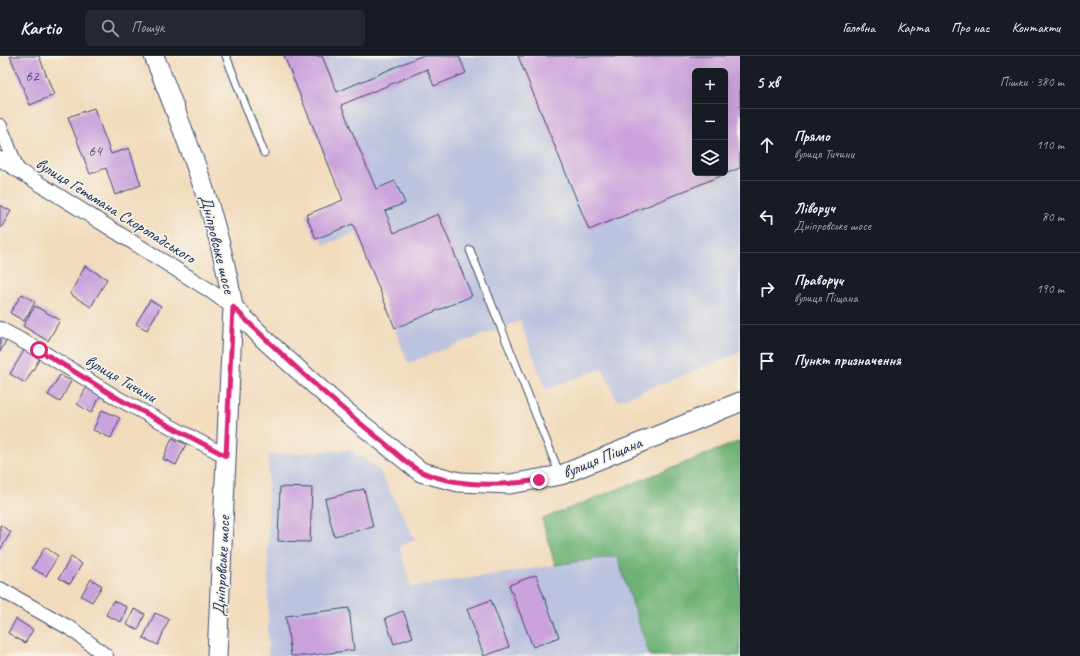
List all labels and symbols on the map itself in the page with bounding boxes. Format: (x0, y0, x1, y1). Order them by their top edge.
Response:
house number: 62 (25, 67, 40, 86)
house number: 64 (88, 142, 103, 161)
street label: вулиця Гетьмана Скоропадського (32, 153, 201, 269)
street label: Дніпровське шосе (195, 193, 240, 297)
route start (30, 341, 48, 359)
street label: вулиця Тичини (82, 350, 162, 408)
street label: вулиця Піщана (560, 432, 646, 483)
route end (530, 471, 548, 489)
street label: Дніпровське шосе (208, 514, 235, 617)

